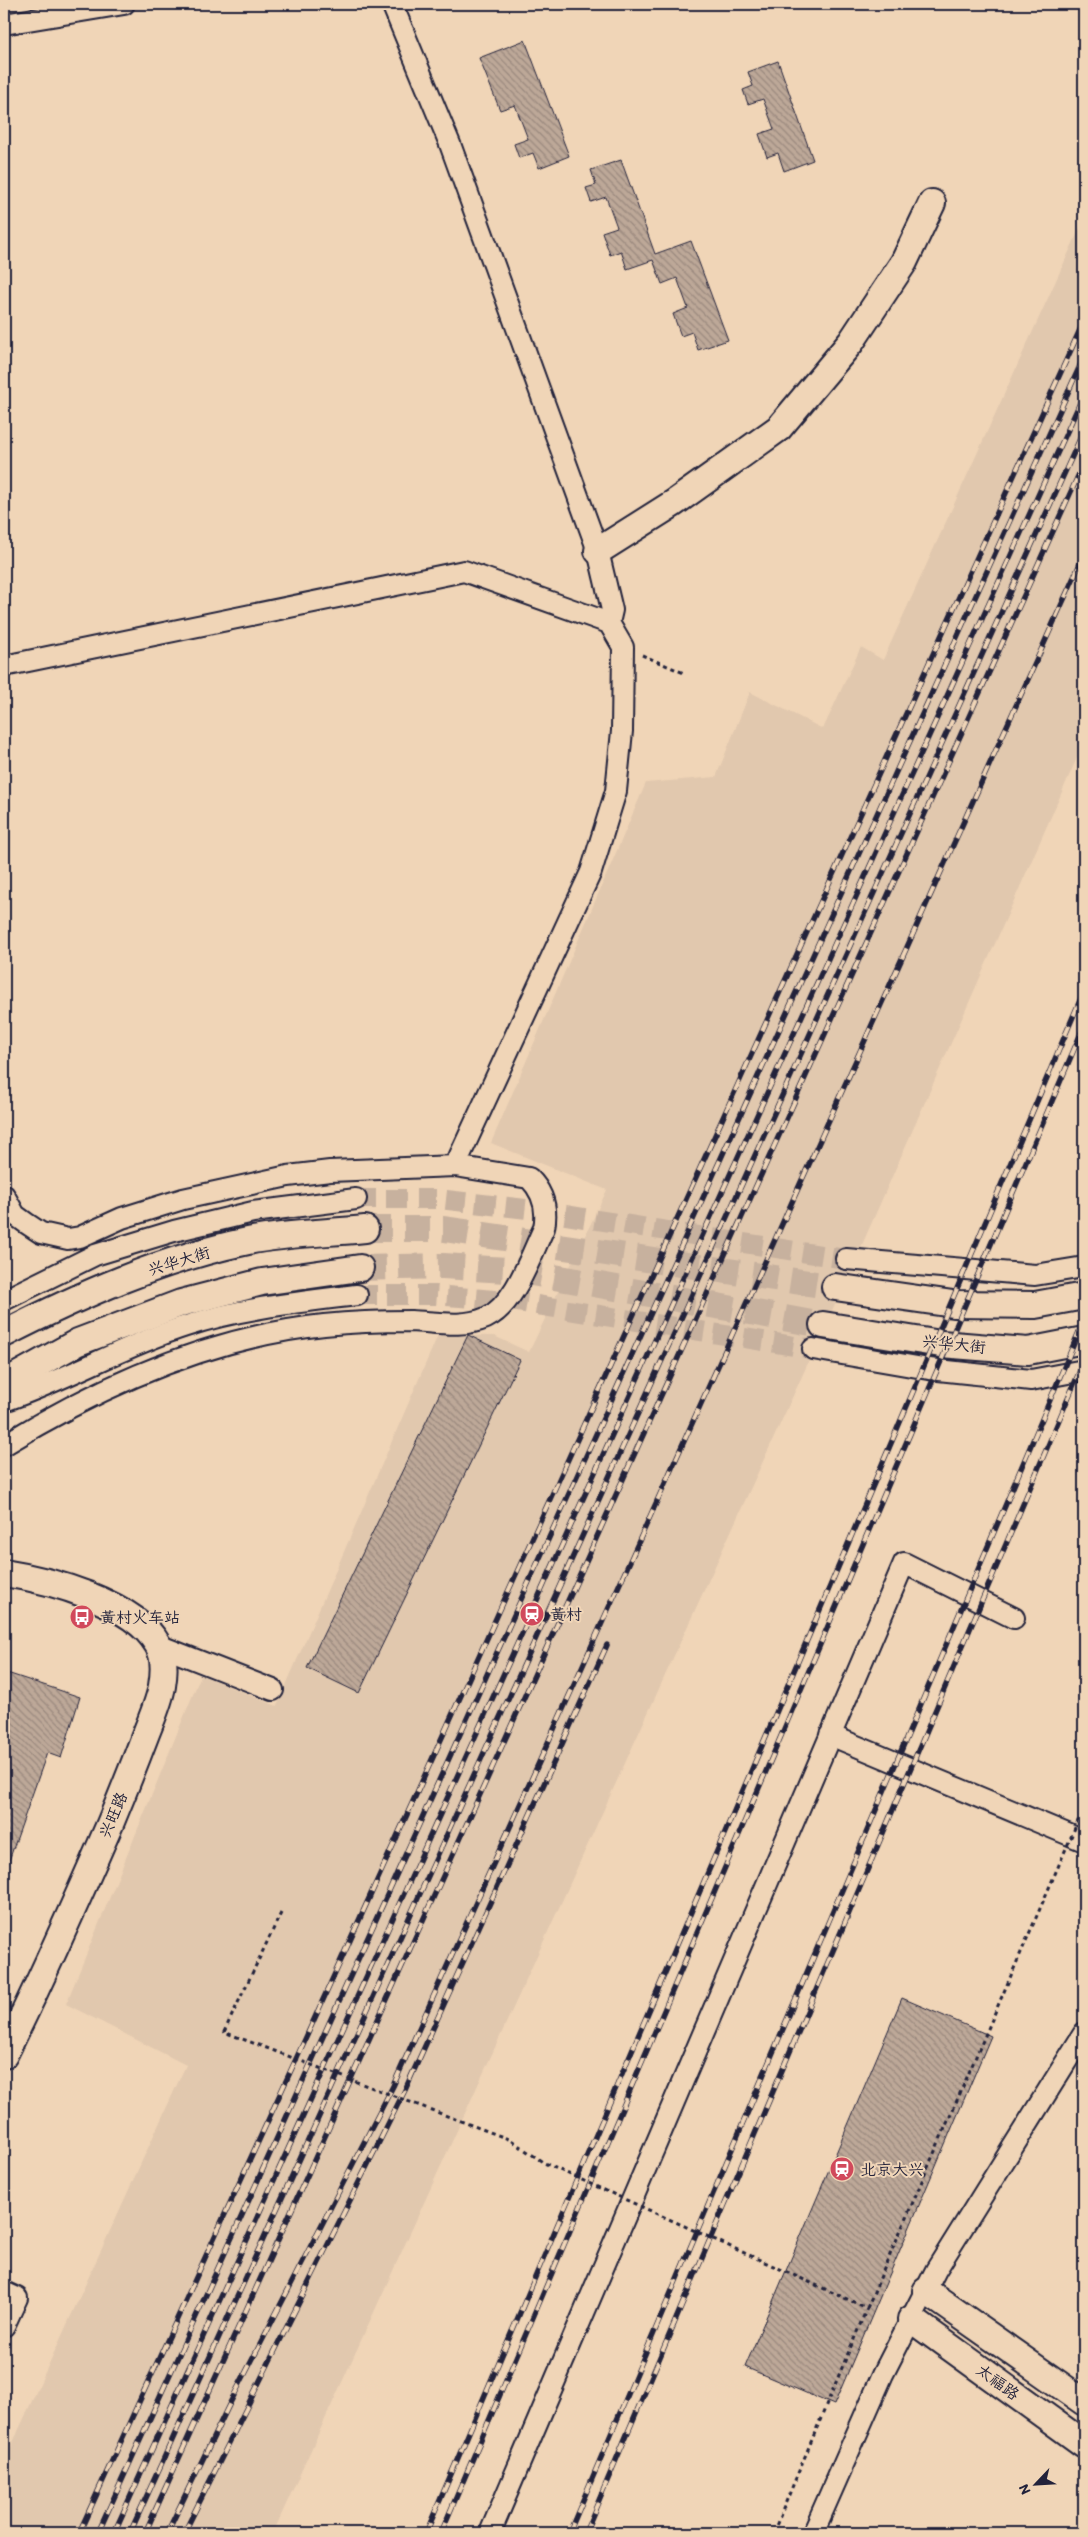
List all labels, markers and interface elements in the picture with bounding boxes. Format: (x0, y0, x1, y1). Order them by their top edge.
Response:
street label: 兴华大街 (146, 1243, 212, 1279)
street label: 兴华大街 (921, 1331, 987, 1357)
station icon: 黄村 (519, 1601, 545, 1627)
bus stop icon: 黄村火车站 (69, 1604, 95, 1630)
place label: 黄村 (550, 1605, 582, 1624)
place label: 黄村火车站 (100, 1608, 180, 1627)
street label: 兴旺路 (95, 1789, 131, 1841)
station icon: 北京大兴 (829, 2156, 855, 2182)
place label: 北京大兴 (860, 2160, 924, 2179)
street label: 太福路 (973, 2360, 1023, 2404)
north arrow (1010, 2460, 1060, 2510)
text: N (1015, 2481, 1034, 2497)

